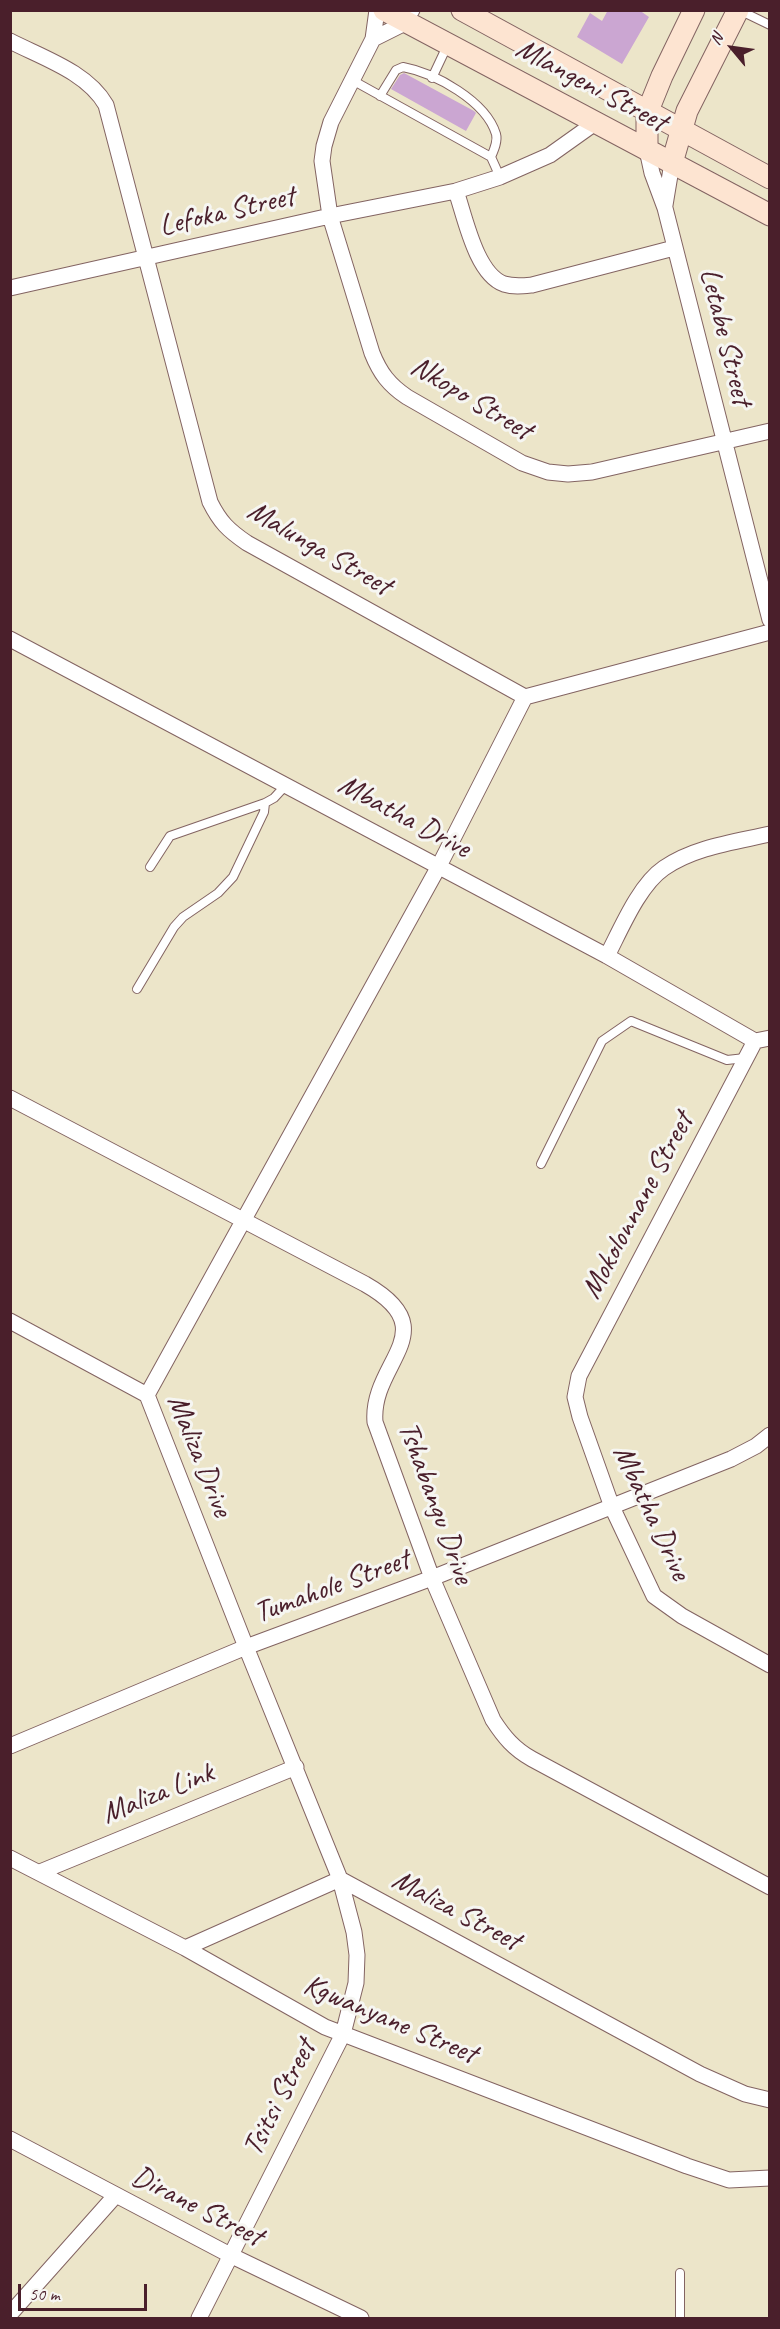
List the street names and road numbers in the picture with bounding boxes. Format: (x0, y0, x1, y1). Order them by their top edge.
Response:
street label: Mlangeni Street (509, 31, 673, 141)
street label: Lefoka Street (156, 179, 298, 245)
street label: Letabe Street (691, 265, 759, 409)
street label: Nkopo Street (404, 349, 538, 449)
street label: Malunga Street (241, 493, 397, 605)
street label: Mbatha Drive (332, 767, 476, 867)
street label: Mokolonnane Street (574, 1107, 702, 1305)
street label: Maliza Drive (158, 1390, 240, 1522)
street label: Tshabangu Drive (389, 1417, 481, 1589)
street label: Mbatha Drive (604, 1440, 698, 1586)
street label: Tumahole Street (249, 1542, 415, 1632)
street label: Maliza Link (97, 1755, 219, 1833)
street label: Maliza Street (386, 1862, 526, 1960)
street label: Kgwanyane Street (298, 1967, 482, 2073)
street label: Tsitsi Street (235, 2034, 325, 2162)
street label: Dirane Street (126, 2159, 268, 2255)

